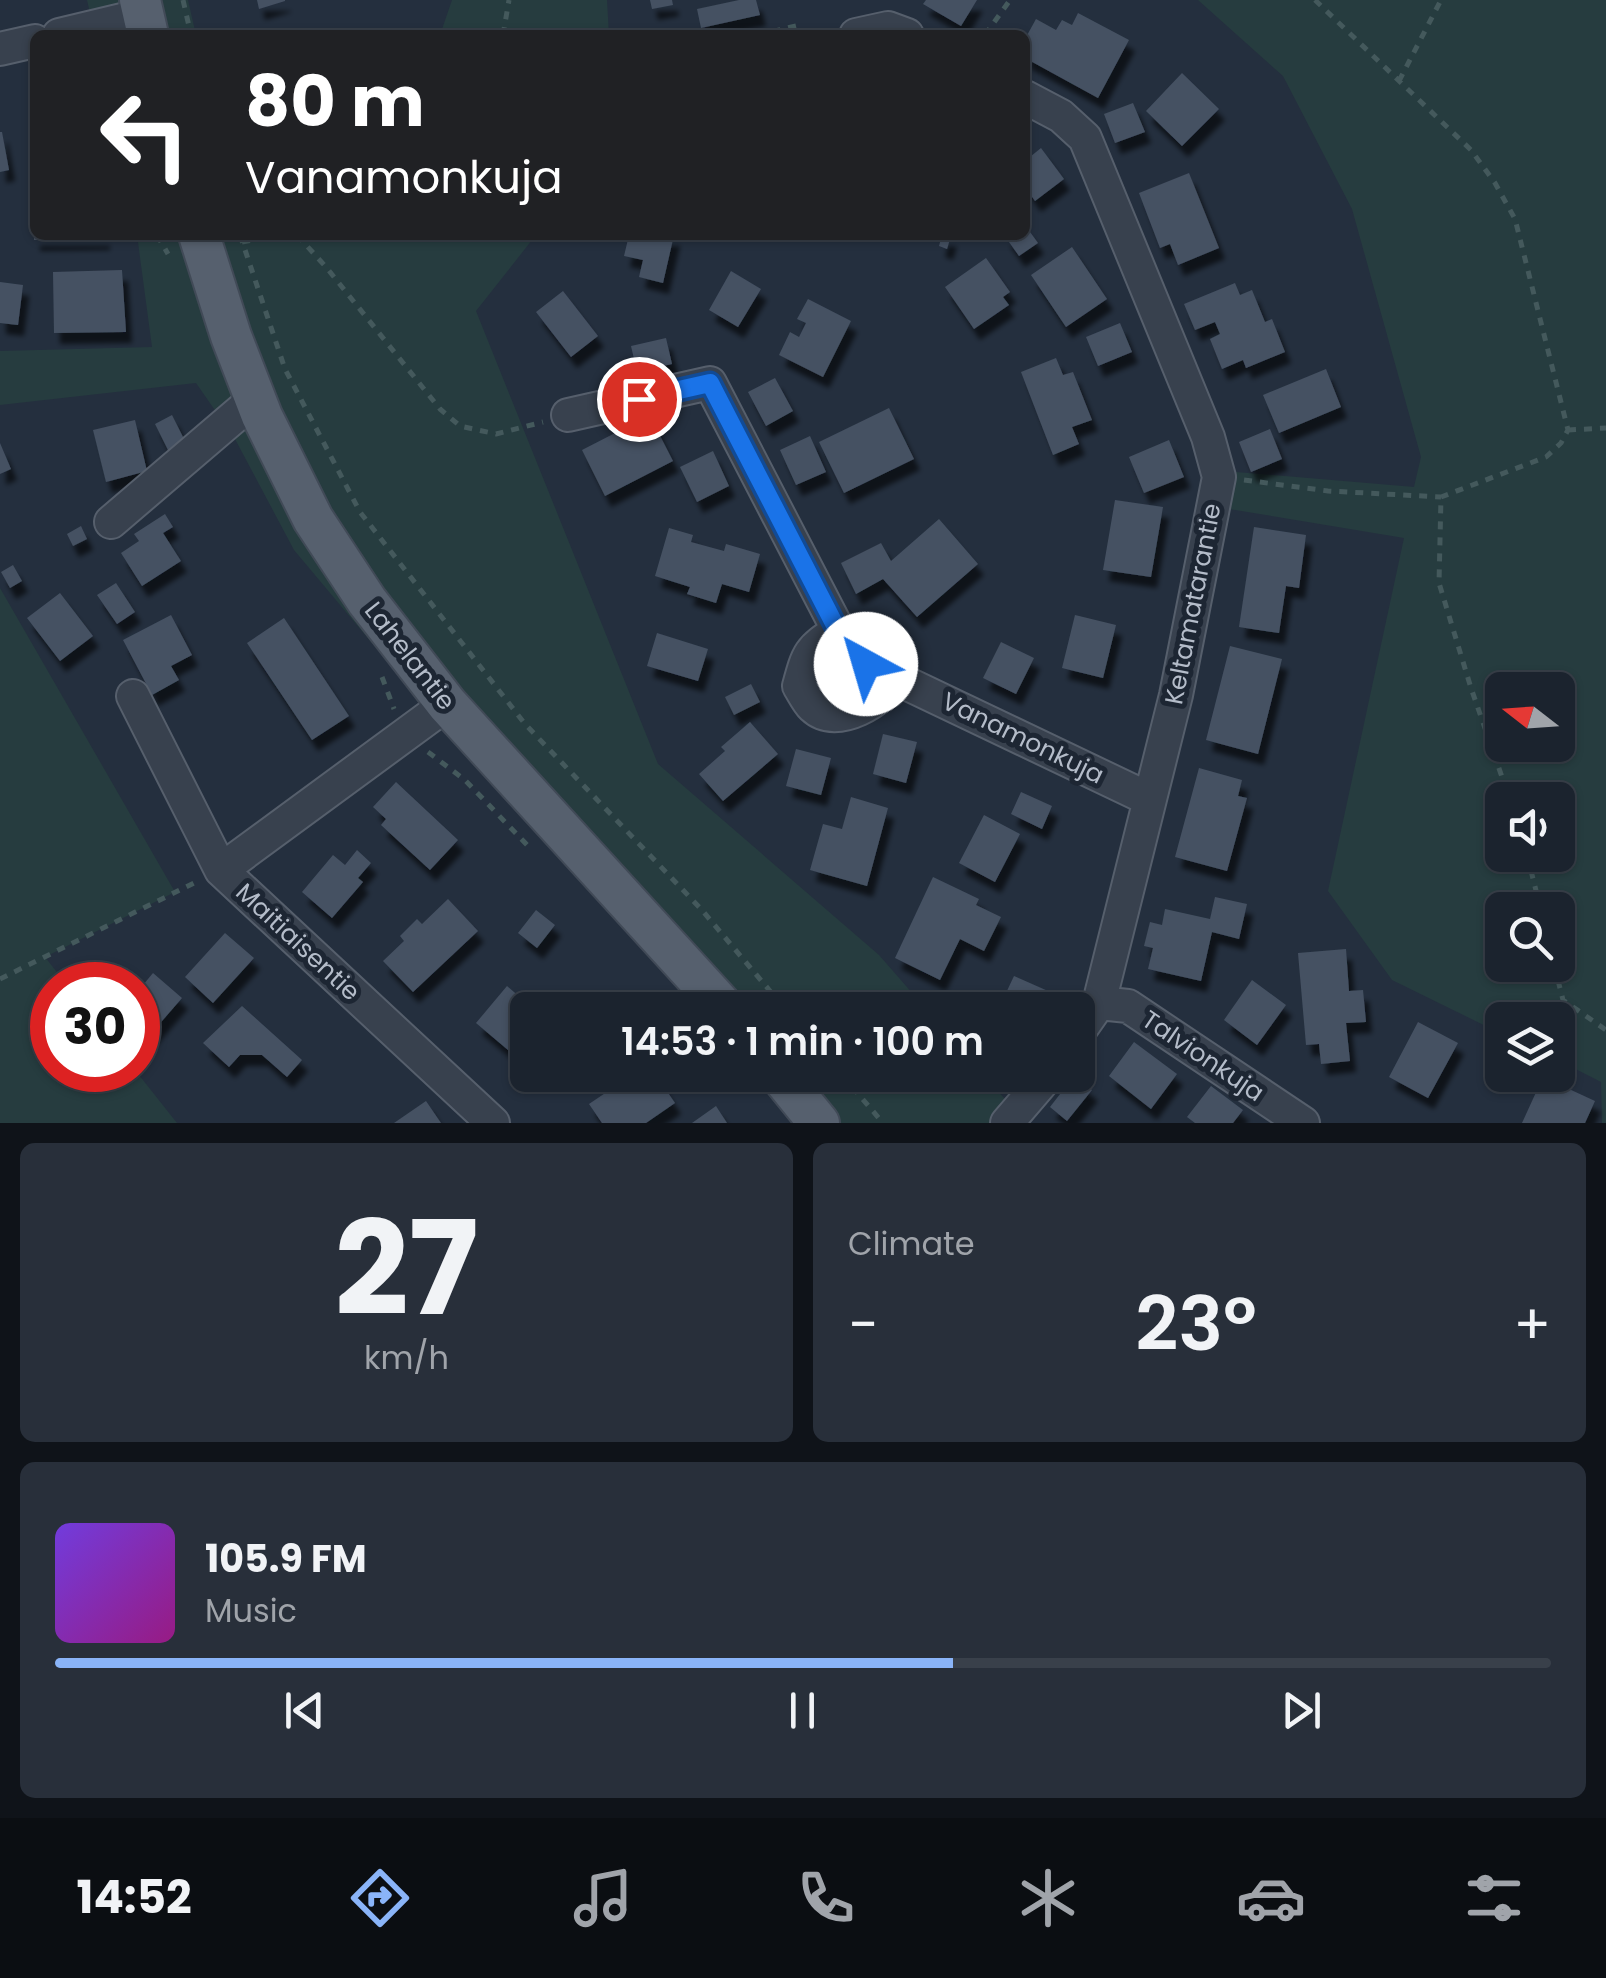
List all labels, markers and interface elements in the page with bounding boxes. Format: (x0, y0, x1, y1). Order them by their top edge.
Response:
text: 80 m (245, 52, 425, 151)
icon: left (80, 70, 210, 200)
text: Vanamonkuja (245, 146, 563, 209)
pin (597, 357, 682, 442)
icon: arrive (612, 372, 667, 427)
street label: Keltamatarantie (1156, 500, 1230, 708)
street label: Lahelantie (356, 594, 464, 718)
position arrow (814, 612, 918, 716)
north arrow (1485, 672, 1575, 762)
map controls (1485, 672, 1575, 1092)
street label: Vanamonkuja (936, 684, 1110, 792)
button: sound (1485, 782, 1575, 872)
street label: Maitiaisentie (228, 875, 368, 1009)
button: search (1485, 892, 1575, 982)
speed limit sign: 30 (30, 962, 160, 1092)
street label: Talvionkuja (1135, 1002, 1271, 1110)
button: layers (1485, 1002, 1575, 1092)
text: 14:53 · 1 min · 100 m (621, 1015, 984, 1068)
text: 27 (335, 1177, 478, 1360)
text: Climate (848, 1221, 975, 1266)
text: 23° (1135, 1271, 1257, 1376)
text: − (848, 1286, 878, 1363)
text: + (1513, 1286, 1551, 1363)
text: km/h (364, 1335, 449, 1380)
text: 105.9 FM (205, 1532, 367, 1585)
text: Music (205, 1588, 297, 1633)
icon: previous (277, 1683, 332, 1738)
icon: pause (775, 1683, 830, 1738)
icon: next (1274, 1683, 1329, 1738)
icon: directions (345, 1863, 415, 1933)
icon: music (568, 1863, 638, 1933)
icon: phone (791, 1863, 861, 1933)
icon: climate (1013, 1863, 1083, 1933)
icon: car (1236, 1863, 1306, 1933)
icon: filters (1459, 1863, 1529, 1933)
text: 14:52 (76, 1866, 192, 1929)

